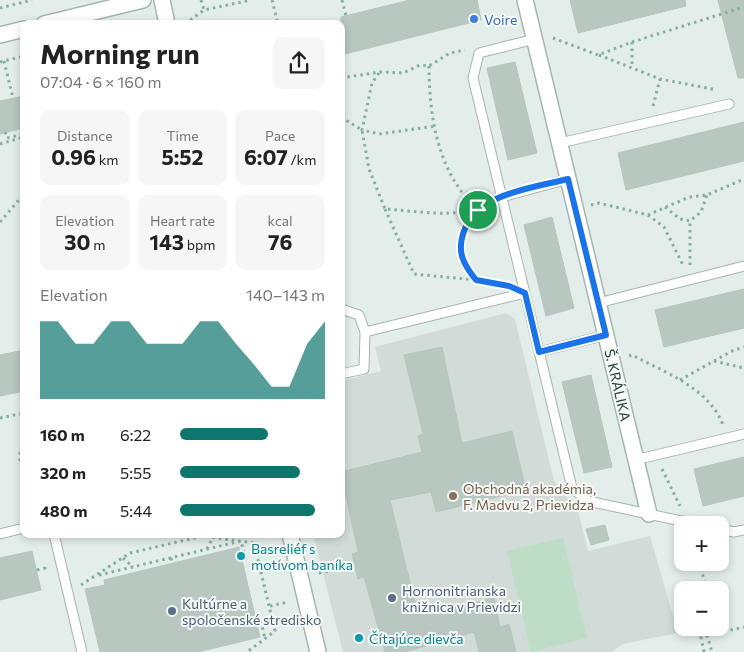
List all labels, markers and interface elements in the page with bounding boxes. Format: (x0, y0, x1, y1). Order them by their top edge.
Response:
place label: Voire (484, 11, 517, 28)
marker: Voire (468, 13, 480, 25)
text: Morning run (40, 36, 200, 70)
button: share (273, 37, 325, 89)
text: 07:04 · 6 × 160 m (40, 72, 161, 91)
text: Distance (57, 127, 113, 144)
text: Time (166, 127, 199, 144)
text: Pace (265, 127, 295, 144)
text: 0.96 (51, 144, 96, 169)
text: 5:52 (161, 144, 203, 169)
text: 6:07 (244, 144, 288, 169)
text: km (96, 151, 118, 168)
text: /km (288, 151, 316, 168)
pin (457, 189, 499, 231)
icon: arrive (464, 196, 492, 224)
text: Elevation (55, 212, 114, 229)
text: Heart rate (150, 212, 215, 229)
text: kcal (268, 212, 293, 229)
text: 30 (64, 229, 90, 254)
text: 143 (149, 229, 184, 254)
text: 76 (268, 229, 292, 254)
text: m (90, 236, 105, 253)
text: bpm (184, 236, 216, 253)
text: Elevation (40, 285, 108, 304)
text: 140–143 m (246, 285, 325, 304)
street label: Š. KRÁLIKA (601, 347, 635, 423)
text: 160 m (40, 425, 85, 444)
text: 6:22 (120, 425, 151, 444)
text: 320 m (40, 463, 86, 482)
text: 5:55 (120, 463, 151, 482)
place label: Obchodná akadémia, F. Madvu 2, Prievidza (463, 480, 596, 513)
marker: Obchodná akadémia, F. Madvu 2, Prievidza (447, 490, 459, 502)
text: 480 m (40, 501, 87, 520)
text: 5:44 (120, 501, 152, 520)
map controls (674, 516, 729, 636)
button: + (674, 516, 729, 571)
place label: Basreliéf s motívom baníka (251, 540, 353, 573)
marker: Basreliéf s motívom baníka (235, 550, 247, 562)
button: − (674, 581, 729, 636)
place label: Hornonitrianska knižnica v Prievidzi (402, 582, 521, 615)
marker: Hornonitrianska knižnica v Prievidzi (386, 592, 398, 604)
place label: Kultúrne a spoločenské stredisko (182, 595, 321, 628)
marker: Kultúrne a spoločenské stredisko (166, 605, 178, 617)
place label: Čítajúce dievča (369, 630, 464, 647)
marker: Čítajúce dievča (353, 632, 365, 644)

